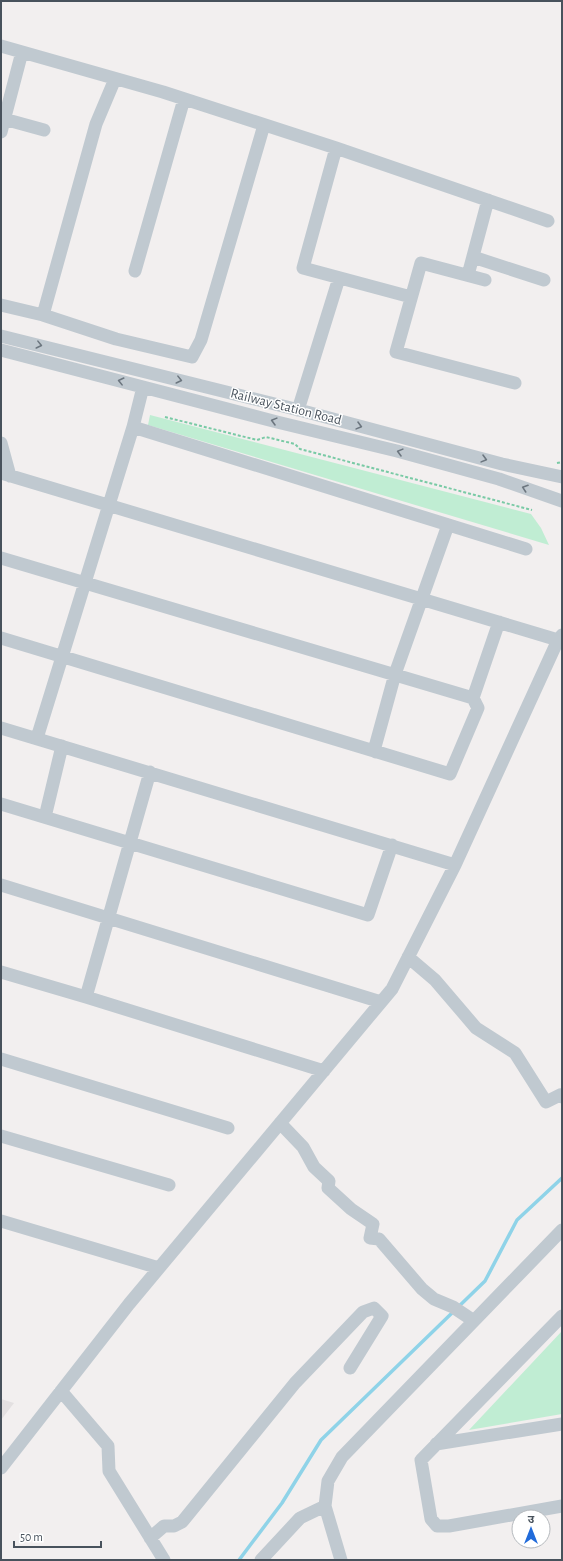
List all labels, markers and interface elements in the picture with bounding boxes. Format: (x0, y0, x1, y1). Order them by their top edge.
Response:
one-way arrow (36, 340, 42, 348)
one-way arrow (175, 375, 182, 383)
one-way arrow (118, 377, 125, 386)
street label: Railway Station Road (229, 386, 343, 428)
one-way arrow (271, 418, 277, 426)
one-way arrow (355, 421, 362, 430)
one-way arrow (397, 448, 404, 457)
one-way arrow (481, 455, 488, 463)
one-way arrow (522, 484, 529, 493)
north arrow (511, 1509, 551, 1549)
text: उ (528, 1514, 535, 1525)
scale bar (14, 1523, 101, 1549)
text: 50 m (20, 1531, 43, 1543)

